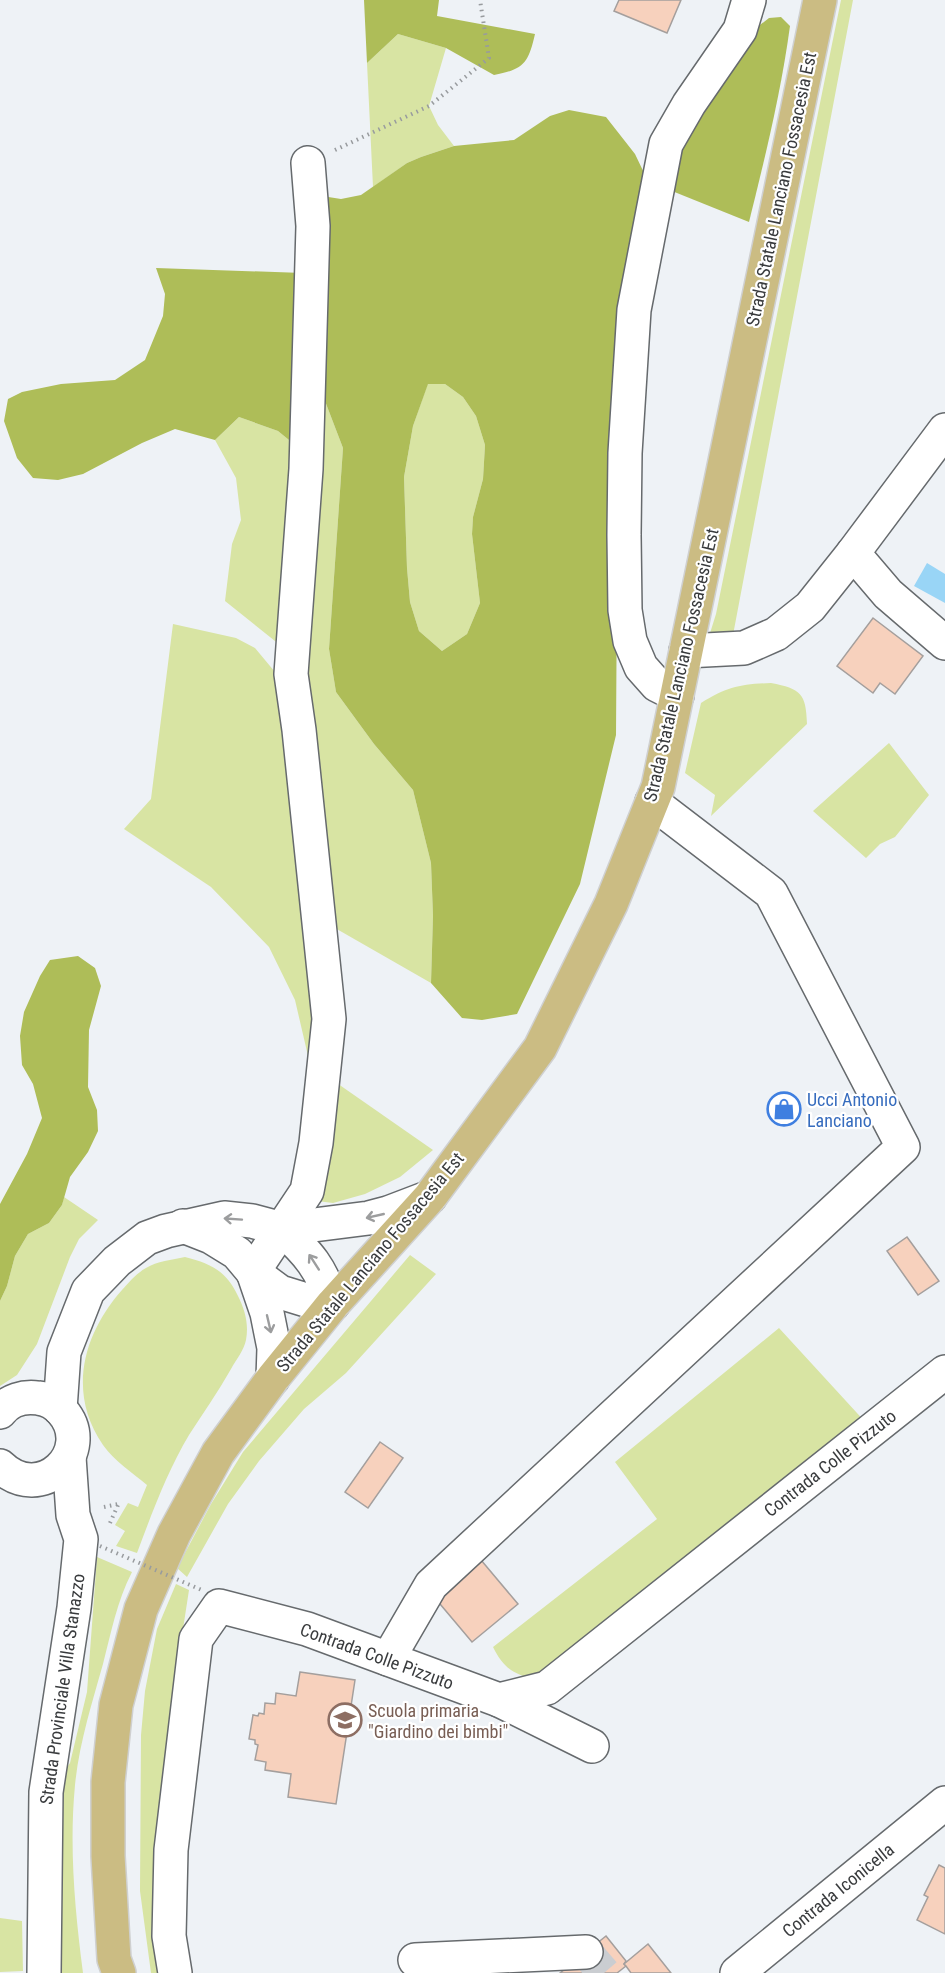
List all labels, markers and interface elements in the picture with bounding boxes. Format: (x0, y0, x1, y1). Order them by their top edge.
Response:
street label: Strada Statale Lanciano Fossacesia Est (742, 50, 820, 328)
street label: Strada Statale Lanciano Fossacesia Est (639, 526, 723, 804)
place label: Ucci Antonio Lanciano (807, 1089, 897, 1131)
shop icon: Ucci Antonio Lanciano (766, 1091, 802, 1127)
street label: Strada Statale Lanciano Fossacesia Est (272, 1148, 468, 1376)
one-way arrow (365, 1211, 385, 1222)
one-way arrow (223, 1214, 243, 1225)
one-way arrow (308, 1254, 320, 1271)
one-way arrow (264, 1314, 275, 1333)
street label: Contrada Colle Pizzuto (760, 1405, 900, 1521)
street label: Strada Provinciale Villa Stanazzo (35, 1572, 89, 1806)
street label: Contrada Colle Pizzuto (297, 1618, 457, 1694)
place label: Scuola primaria "Giardino dei bimbi" (368, 1700, 508, 1742)
school or university icon: Scuola primaria "Giardino dei bimbi" (327, 1702, 363, 1738)
street label: Contrada Iconicella (778, 1839, 898, 1941)

